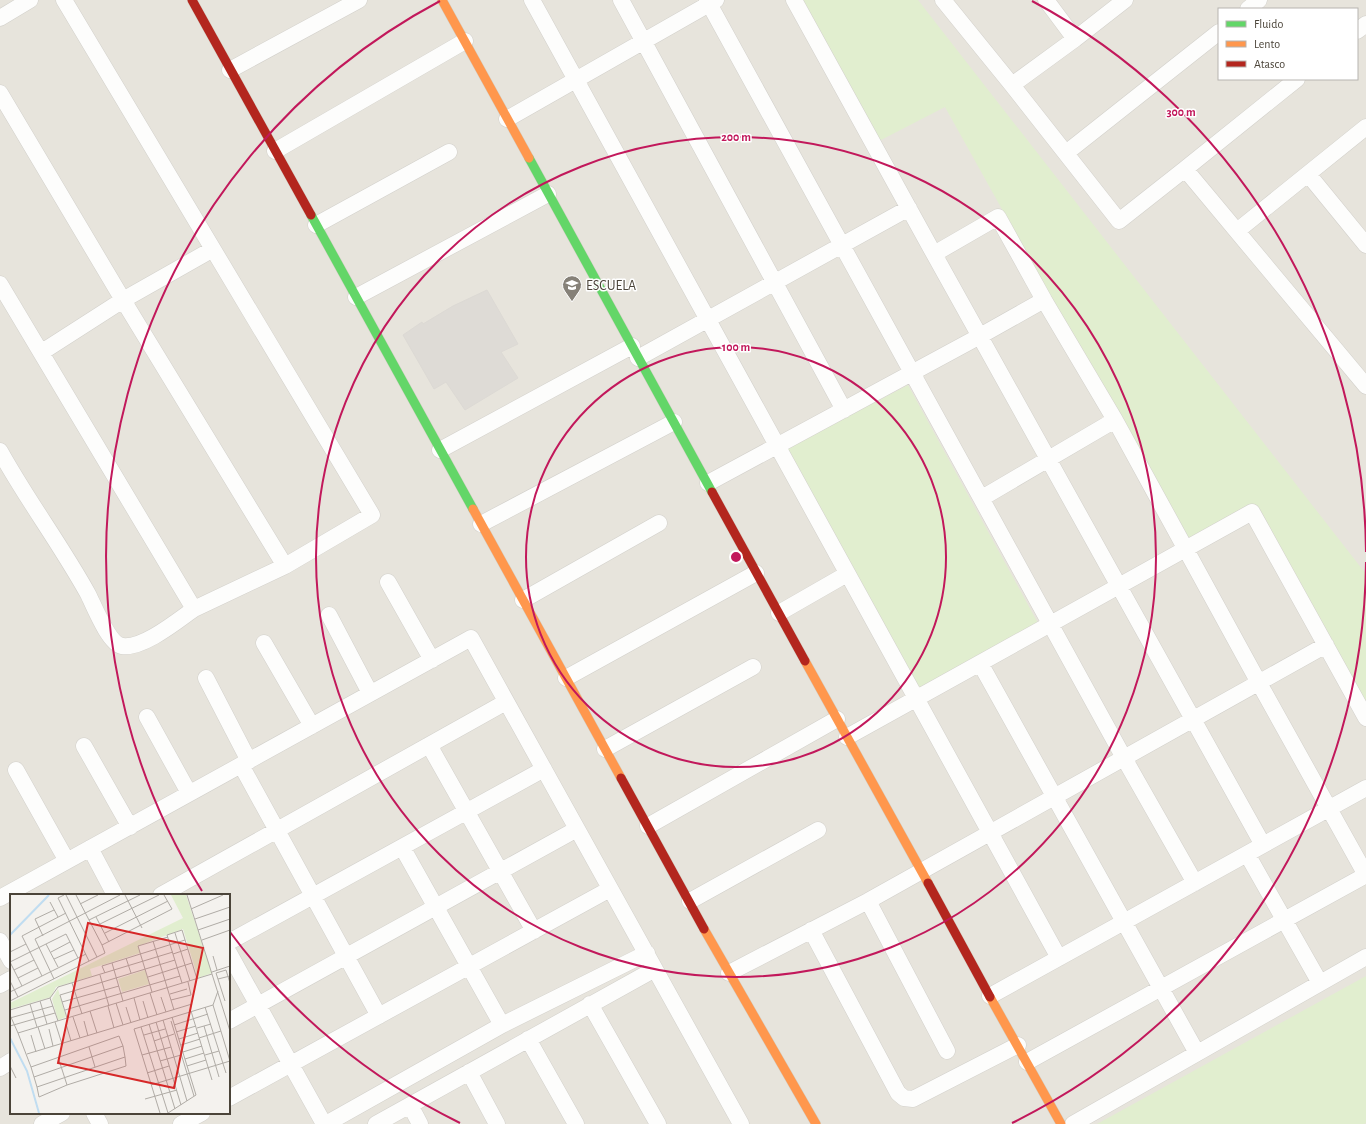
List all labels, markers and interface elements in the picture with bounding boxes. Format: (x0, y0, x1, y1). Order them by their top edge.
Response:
legend (1218, 8, 1358, 80)
text: Fluido (1254, 18, 1283, 30)
text: Lento (1254, 38, 1280, 50)
text: Atasco (1254, 58, 1285, 70)
text: 300 m (1166, 106, 1196, 118)
text: 200 m (721, 131, 751, 143)
school or university icon: ESCUELA (561, 274, 583, 302)
place label: ESCUELA (586, 279, 636, 293)
text: 100 m (722, 341, 750, 353)
centre of rings (729, 550, 743, 564)
inset map (10, 894, 230, 1114)

